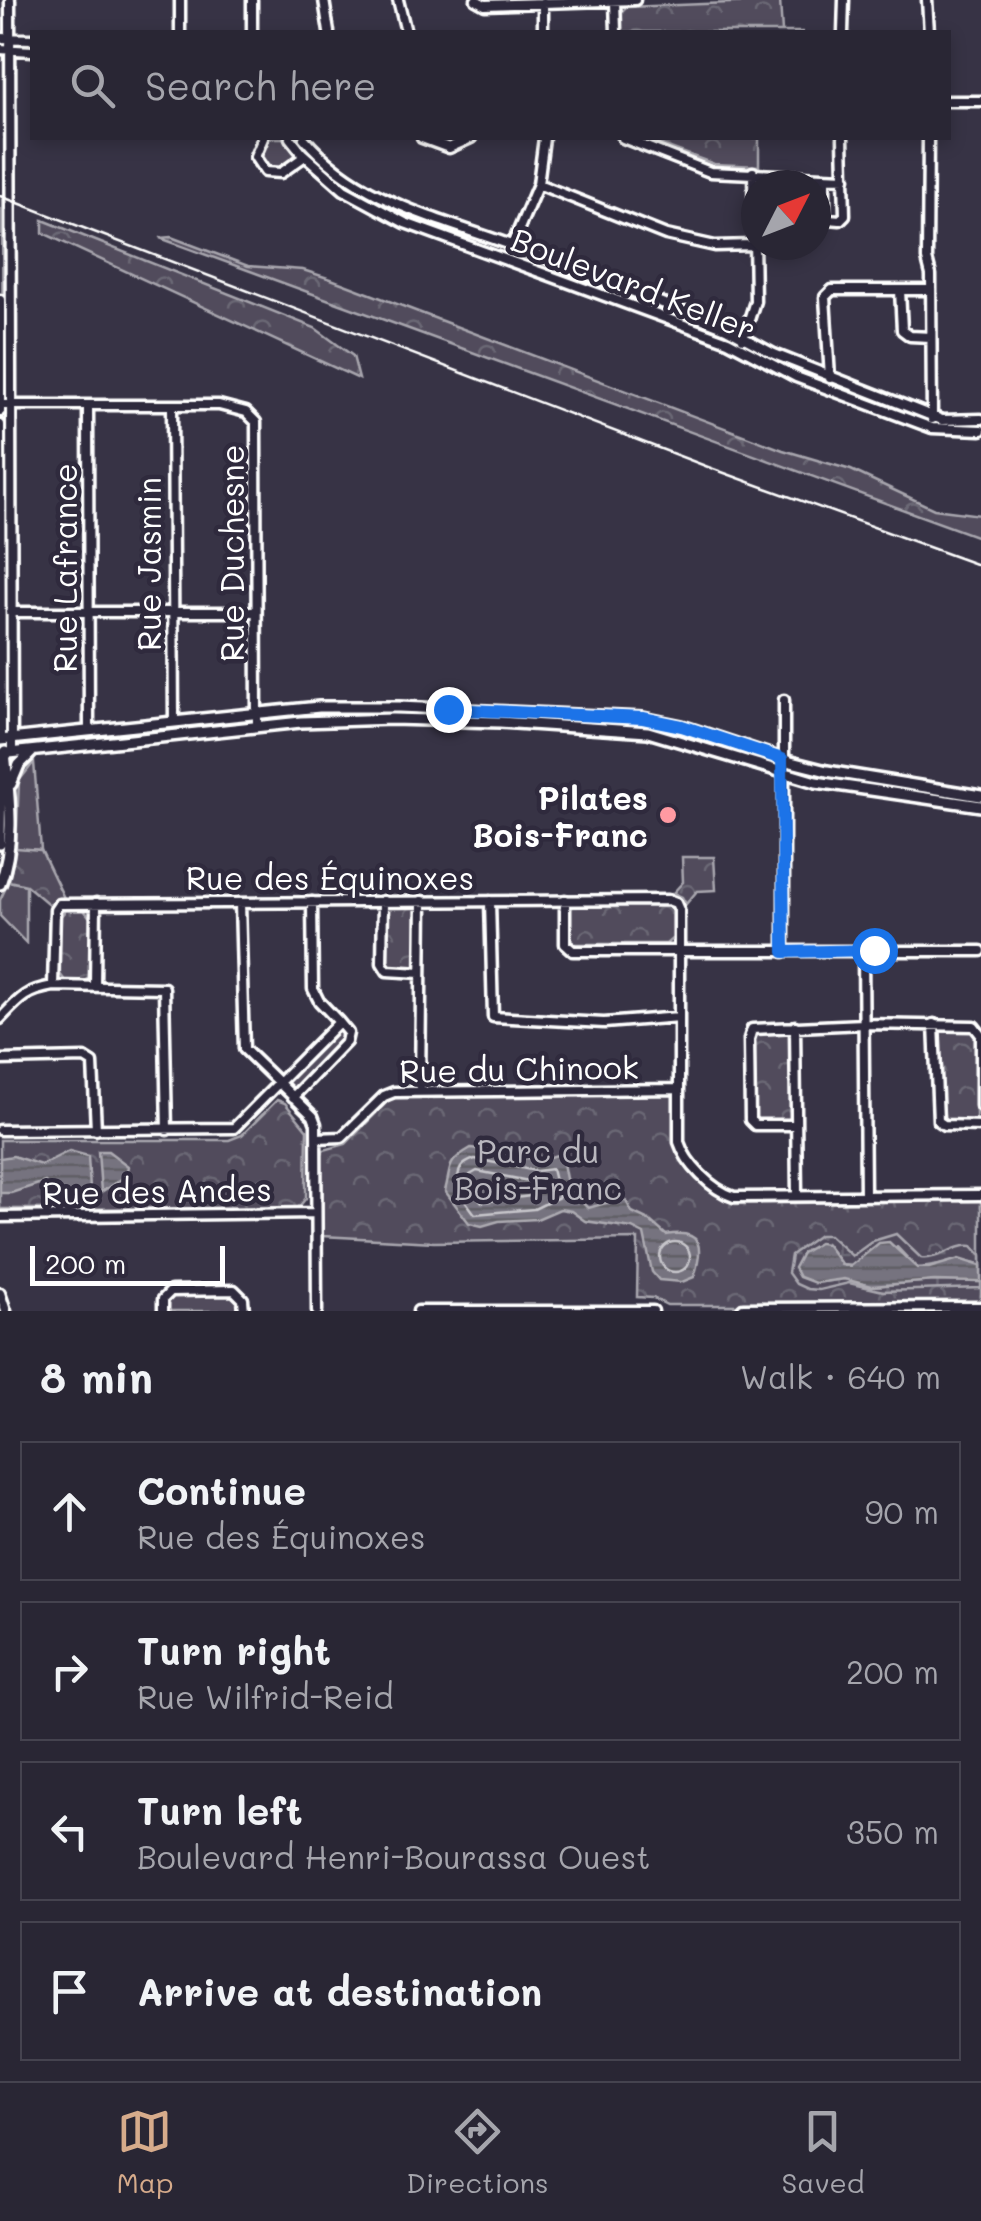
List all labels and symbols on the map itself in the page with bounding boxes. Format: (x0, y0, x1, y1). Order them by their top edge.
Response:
north arrow (741, 170, 831, 260)
street label: Boulevard Keller (506, 217, 762, 349)
street label: Rue Duchesne (210, 444, 252, 662)
street label: Rue Lafrance (43, 463, 85, 673)
street label: Rue Jasmin (127, 477, 169, 651)
route end (426, 687, 472, 733)
place label: Pilates Bois-Franc (472, 776, 648, 855)
marker: Pilates Bois-Franc (657, 804, 679, 826)
street label: Rue des Équinoxes (186, 856, 474, 898)
route start (852, 928, 898, 974)
street label: Rue du Chinook (399, 1045, 639, 1091)
park label: Parc du Bois-Franc (454, 1129, 622, 1208)
street label: Rue des Andes (42, 1167, 272, 1213)
scale bar (30, 1241, 225, 1286)

